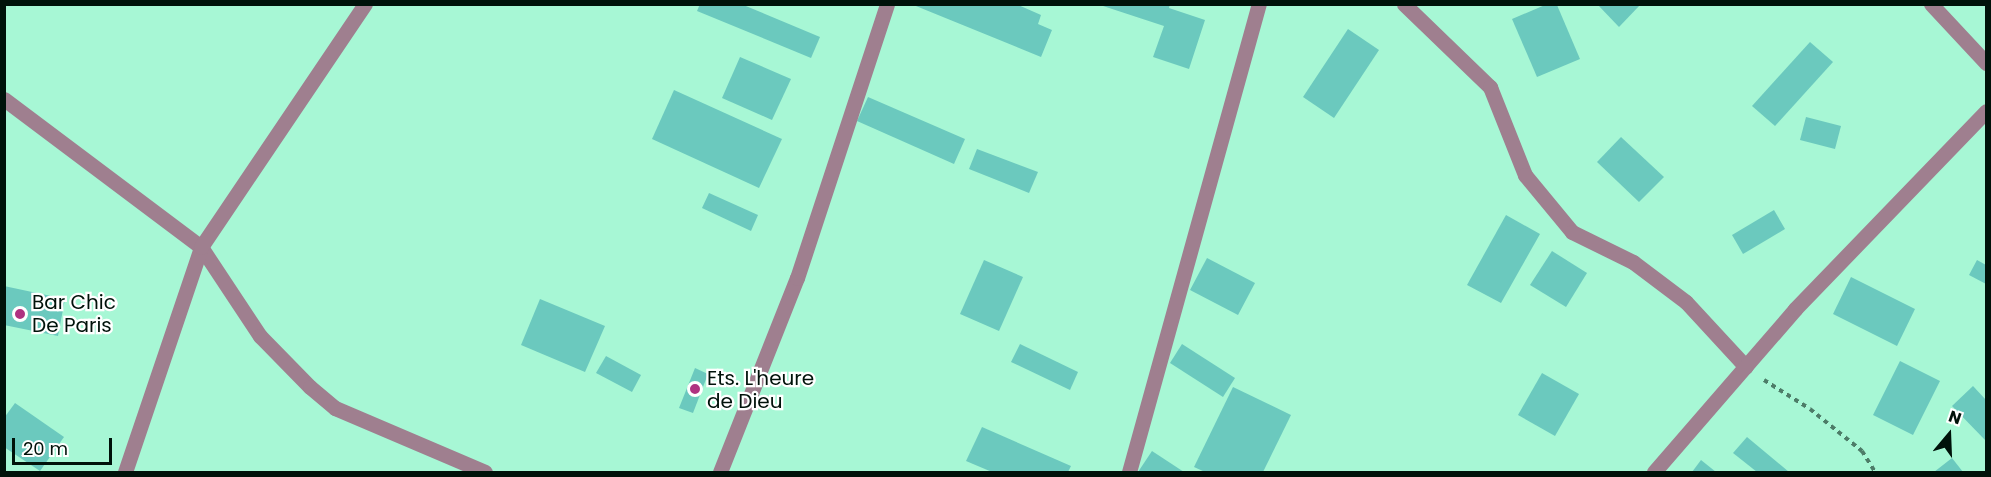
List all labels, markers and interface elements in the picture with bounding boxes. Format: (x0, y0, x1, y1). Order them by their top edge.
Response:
place label: Bar Chic De Paris (32, 290, 116, 337)
marker: Bar Chic De Paris (13, 307, 27, 321)
place label: Ets. L'heure de Dieu (707, 366, 814, 413)
marker: Ets. L'heure de Dieu (688, 382, 702, 396)
north arrow (1919, 405, 1979, 465)
text: N (1946, 405, 1964, 430)
scale bar (15, 426, 116, 464)
text: 20 m (23, 436, 68, 461)

